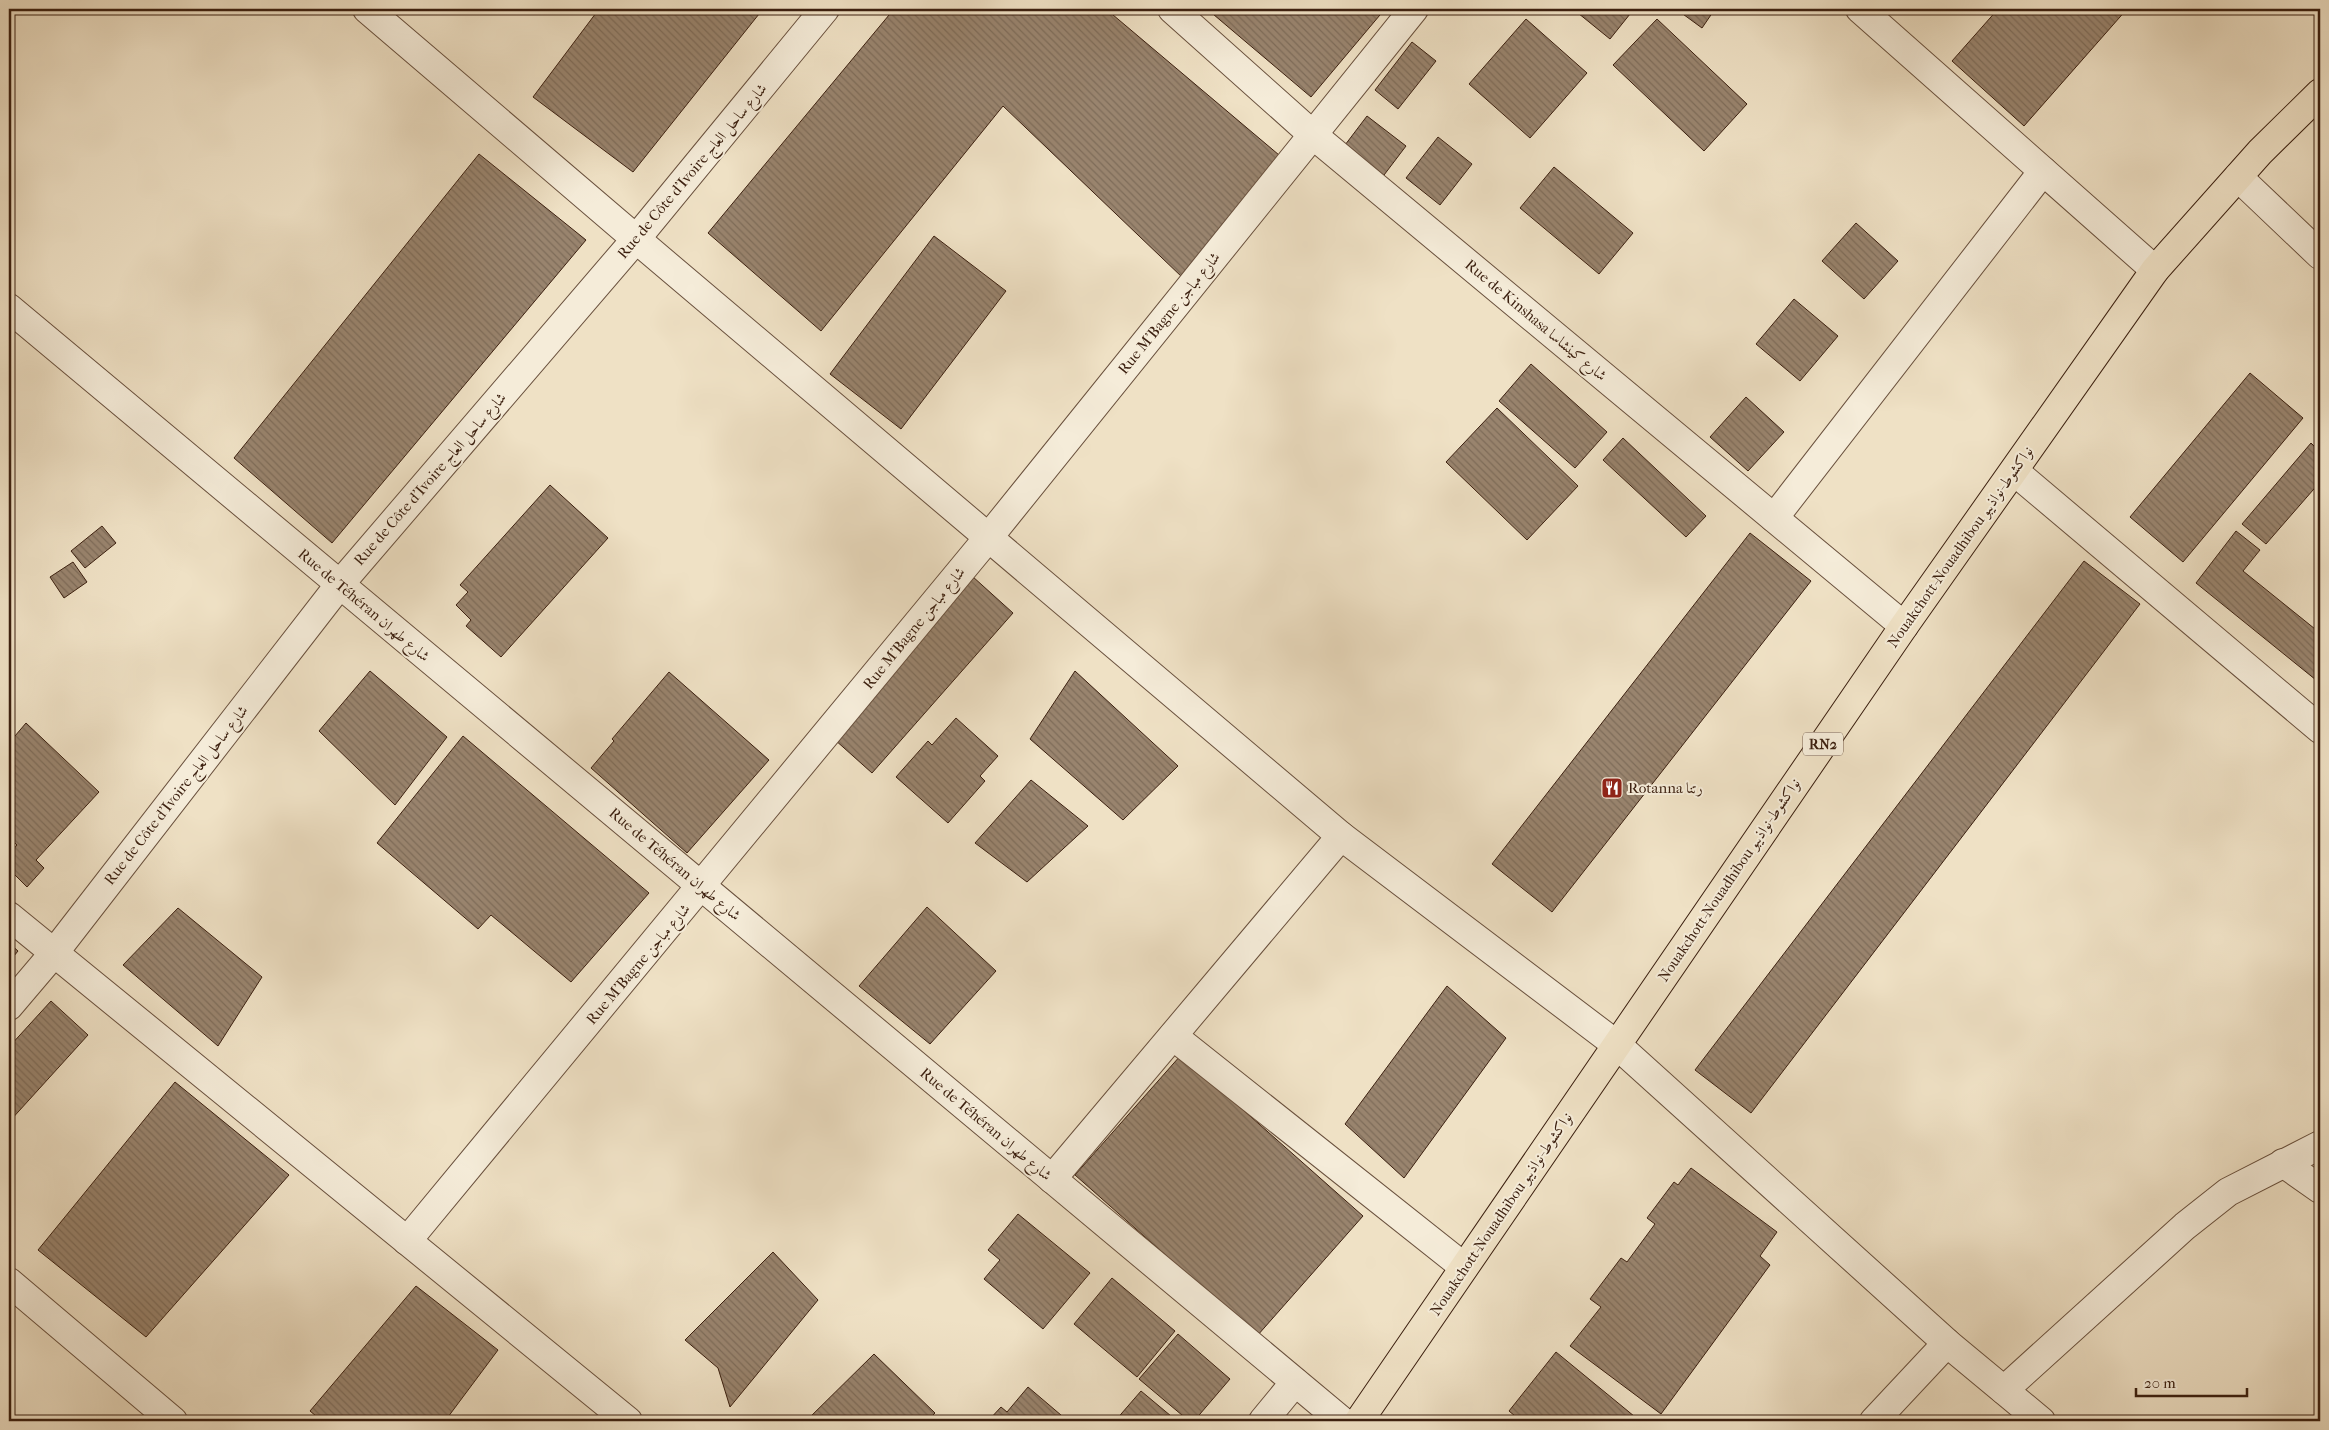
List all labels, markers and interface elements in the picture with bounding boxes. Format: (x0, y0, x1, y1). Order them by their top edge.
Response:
street label: Rue de Côte d'Ivoire شارع ساحل العاج (613, 80, 774, 265)
street label: Rue M'Bagne شارع مباجن (1114, 248, 1227, 380)
street label: Rue de Kinshasa شارع كينشاسا (1459, 255, 1611, 388)
street label: Rue de Côte d'Ivoire شارع ساحل العاج (350, 389, 513, 572)
street label: Nouakchott-Nouadhibou نواكشوط-نواذيبو (1883, 443, 2037, 652)
street label: Rue de Téhéran شارع طهران (292, 545, 433, 668)
street label: Rue M'Bagne شارع مباجن (859, 563, 972, 695)
street label: Rue de Côte d'Ivoire شارع ساحل العاج (100, 702, 255, 891)
road number: RN2 (1803, 732, 1843, 756)
street label: Nouakchott-Nouadhibou نواكشوط-نواذيبو (1654, 775, 1805, 986)
restaurant icon: Rotanna رتنا (1600, 776, 1624, 800)
place label: Rotanna رتنا (1628, 779, 1703, 797)
street label: Rue de Téhéran شارع طهران (603, 804, 744, 927)
street label: Rue M'Bagne شارع مباجن (582, 900, 697, 1031)
street label: Rue de Téhéran شارع طهران (914, 1064, 1055, 1187)
street label: Nouakchott-Nouadhibou نواكشوط-نواذيبو (1426, 1109, 1577, 1320)
scale bar (2136, 1365, 2248, 1397)
text: 20 m (2144, 1374, 2176, 1392)

